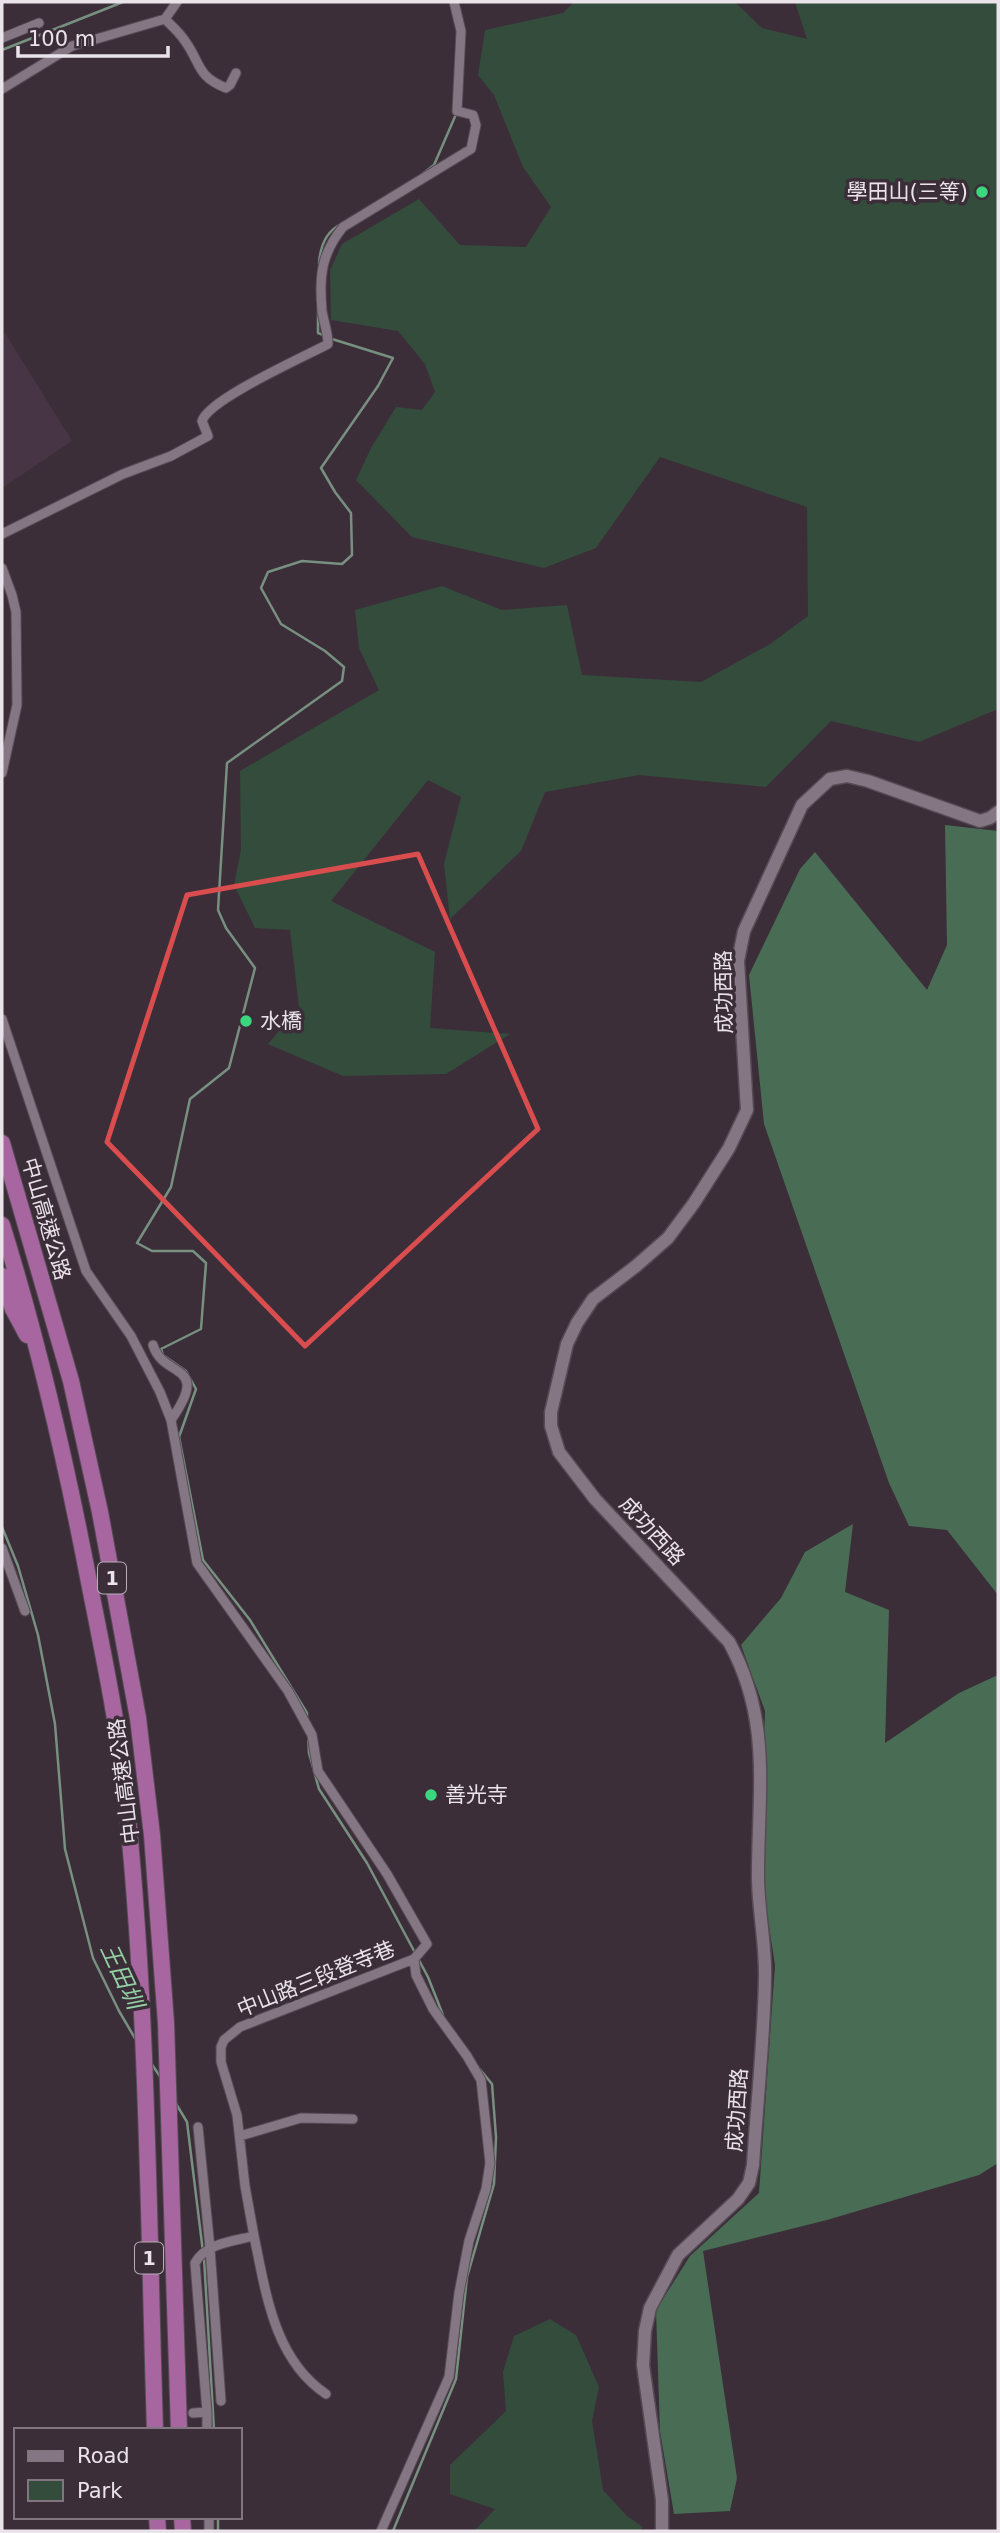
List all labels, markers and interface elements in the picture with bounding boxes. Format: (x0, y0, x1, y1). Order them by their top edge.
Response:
scale bar (18, 14, 168, 58)
text: 100 m (28, 27, 95, 51)
place label: 學田山(三等) (847, 180, 968, 204)
marker: 學田山(三等) (974, 184, 990, 200)
street label: 成功西路 (711, 950, 737, 1034)
place label: 水橋 (260, 1009, 302, 1033)
marker: 水橋 (238, 1013, 254, 1029)
street label: 中山高速公路 (17, 1155, 75, 1283)
street label: 成功西路 (615, 1492, 689, 1570)
road number: 1 (98, 1562, 126, 1594)
street label: 中山高速公路 (104, 1717, 144, 1845)
place label: 善光寺 (445, 1783, 508, 1807)
marker: 善光寺 (423, 1787, 439, 1803)
street label: 中山路三段登寺巷 (234, 1936, 398, 2022)
water label: 王田圳 (96, 1939, 150, 2015)
street label: 成功西路 (722, 2067, 752, 2153)
road number: 1 (135, 2242, 163, 2274)
legend (14, 2428, 242, 2519)
text: Road (77, 2444, 130, 2468)
text: Park (77, 2479, 123, 2503)

